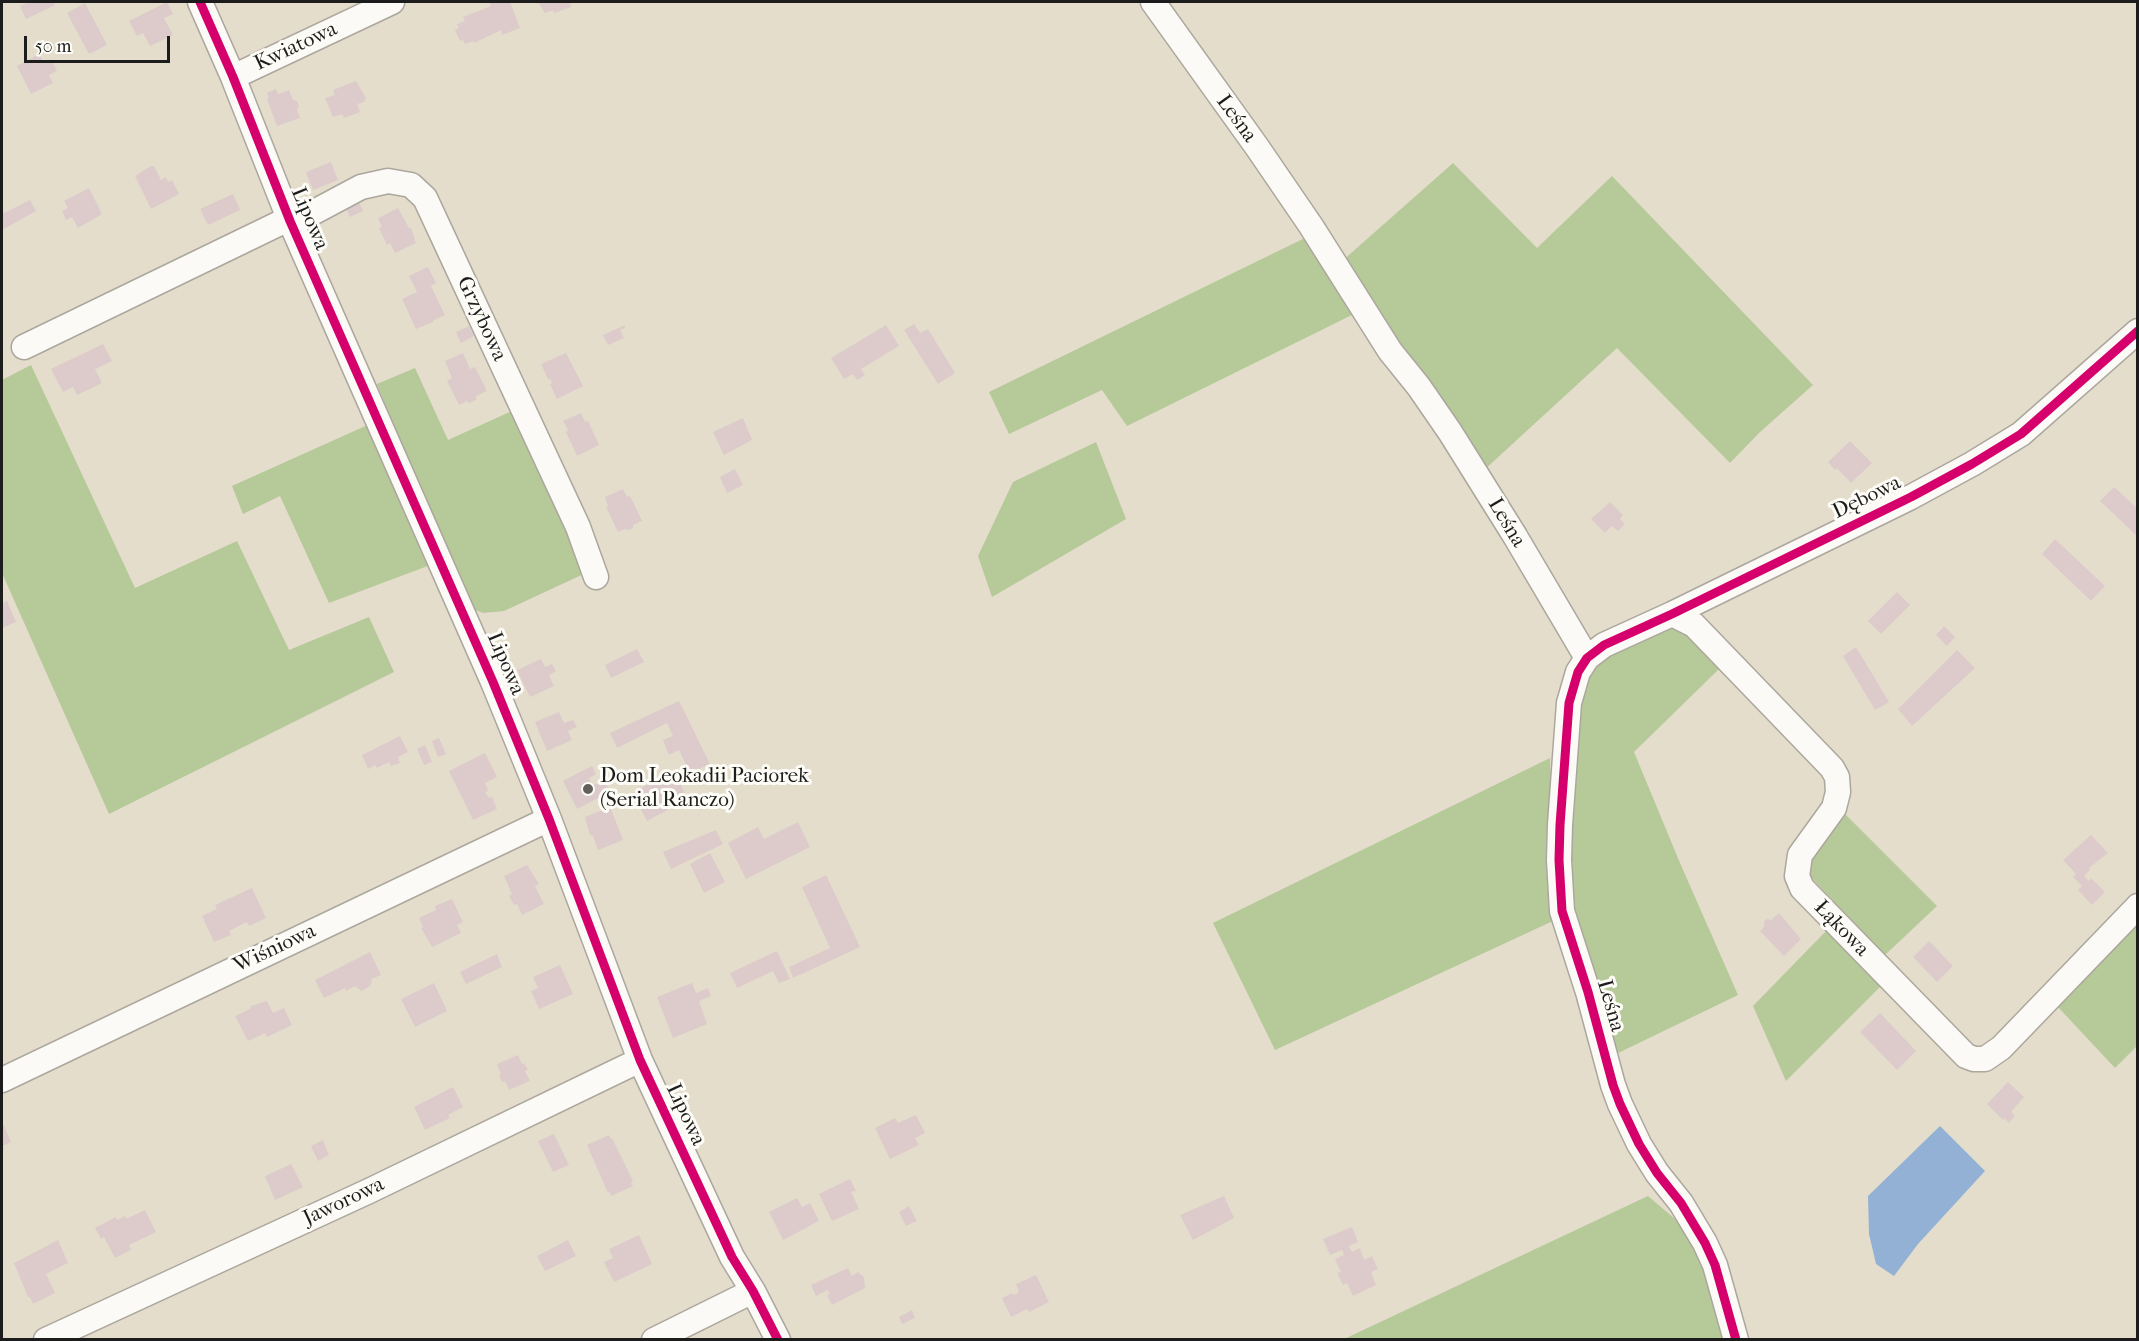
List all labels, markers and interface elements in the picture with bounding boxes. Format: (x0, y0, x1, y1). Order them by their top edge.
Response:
street label: Kwiatowa (251, 17, 341, 77)
scale bar (27, 24, 172, 62)
text: 50 m (35, 36, 71, 57)
street label: Leśna (1210, 90, 1262, 148)
street label: Lipowa (285, 184, 333, 254)
street label: Grzybowa (450, 273, 512, 365)
street label: Dębowa (1829, 471, 1905, 525)
street label: Leśna (1482, 494, 1530, 552)
street label: Lipowa (481, 629, 529, 699)
place label: Dom Leokadii Paciorek (Serial Ranczo) (600, 764, 809, 814)
marker: Dom Leokadii Paciorek (Serial Ranczo) (581, 782, 595, 796)
street label: Łąkowa (1808, 896, 1874, 962)
street label: Wiśniowa (230, 919, 320, 979)
street label: Leśna (1591, 977, 1629, 1035)
street label: Lipowa (660, 1080, 710, 1150)
street label: Jaworowa (299, 1172, 389, 1232)

